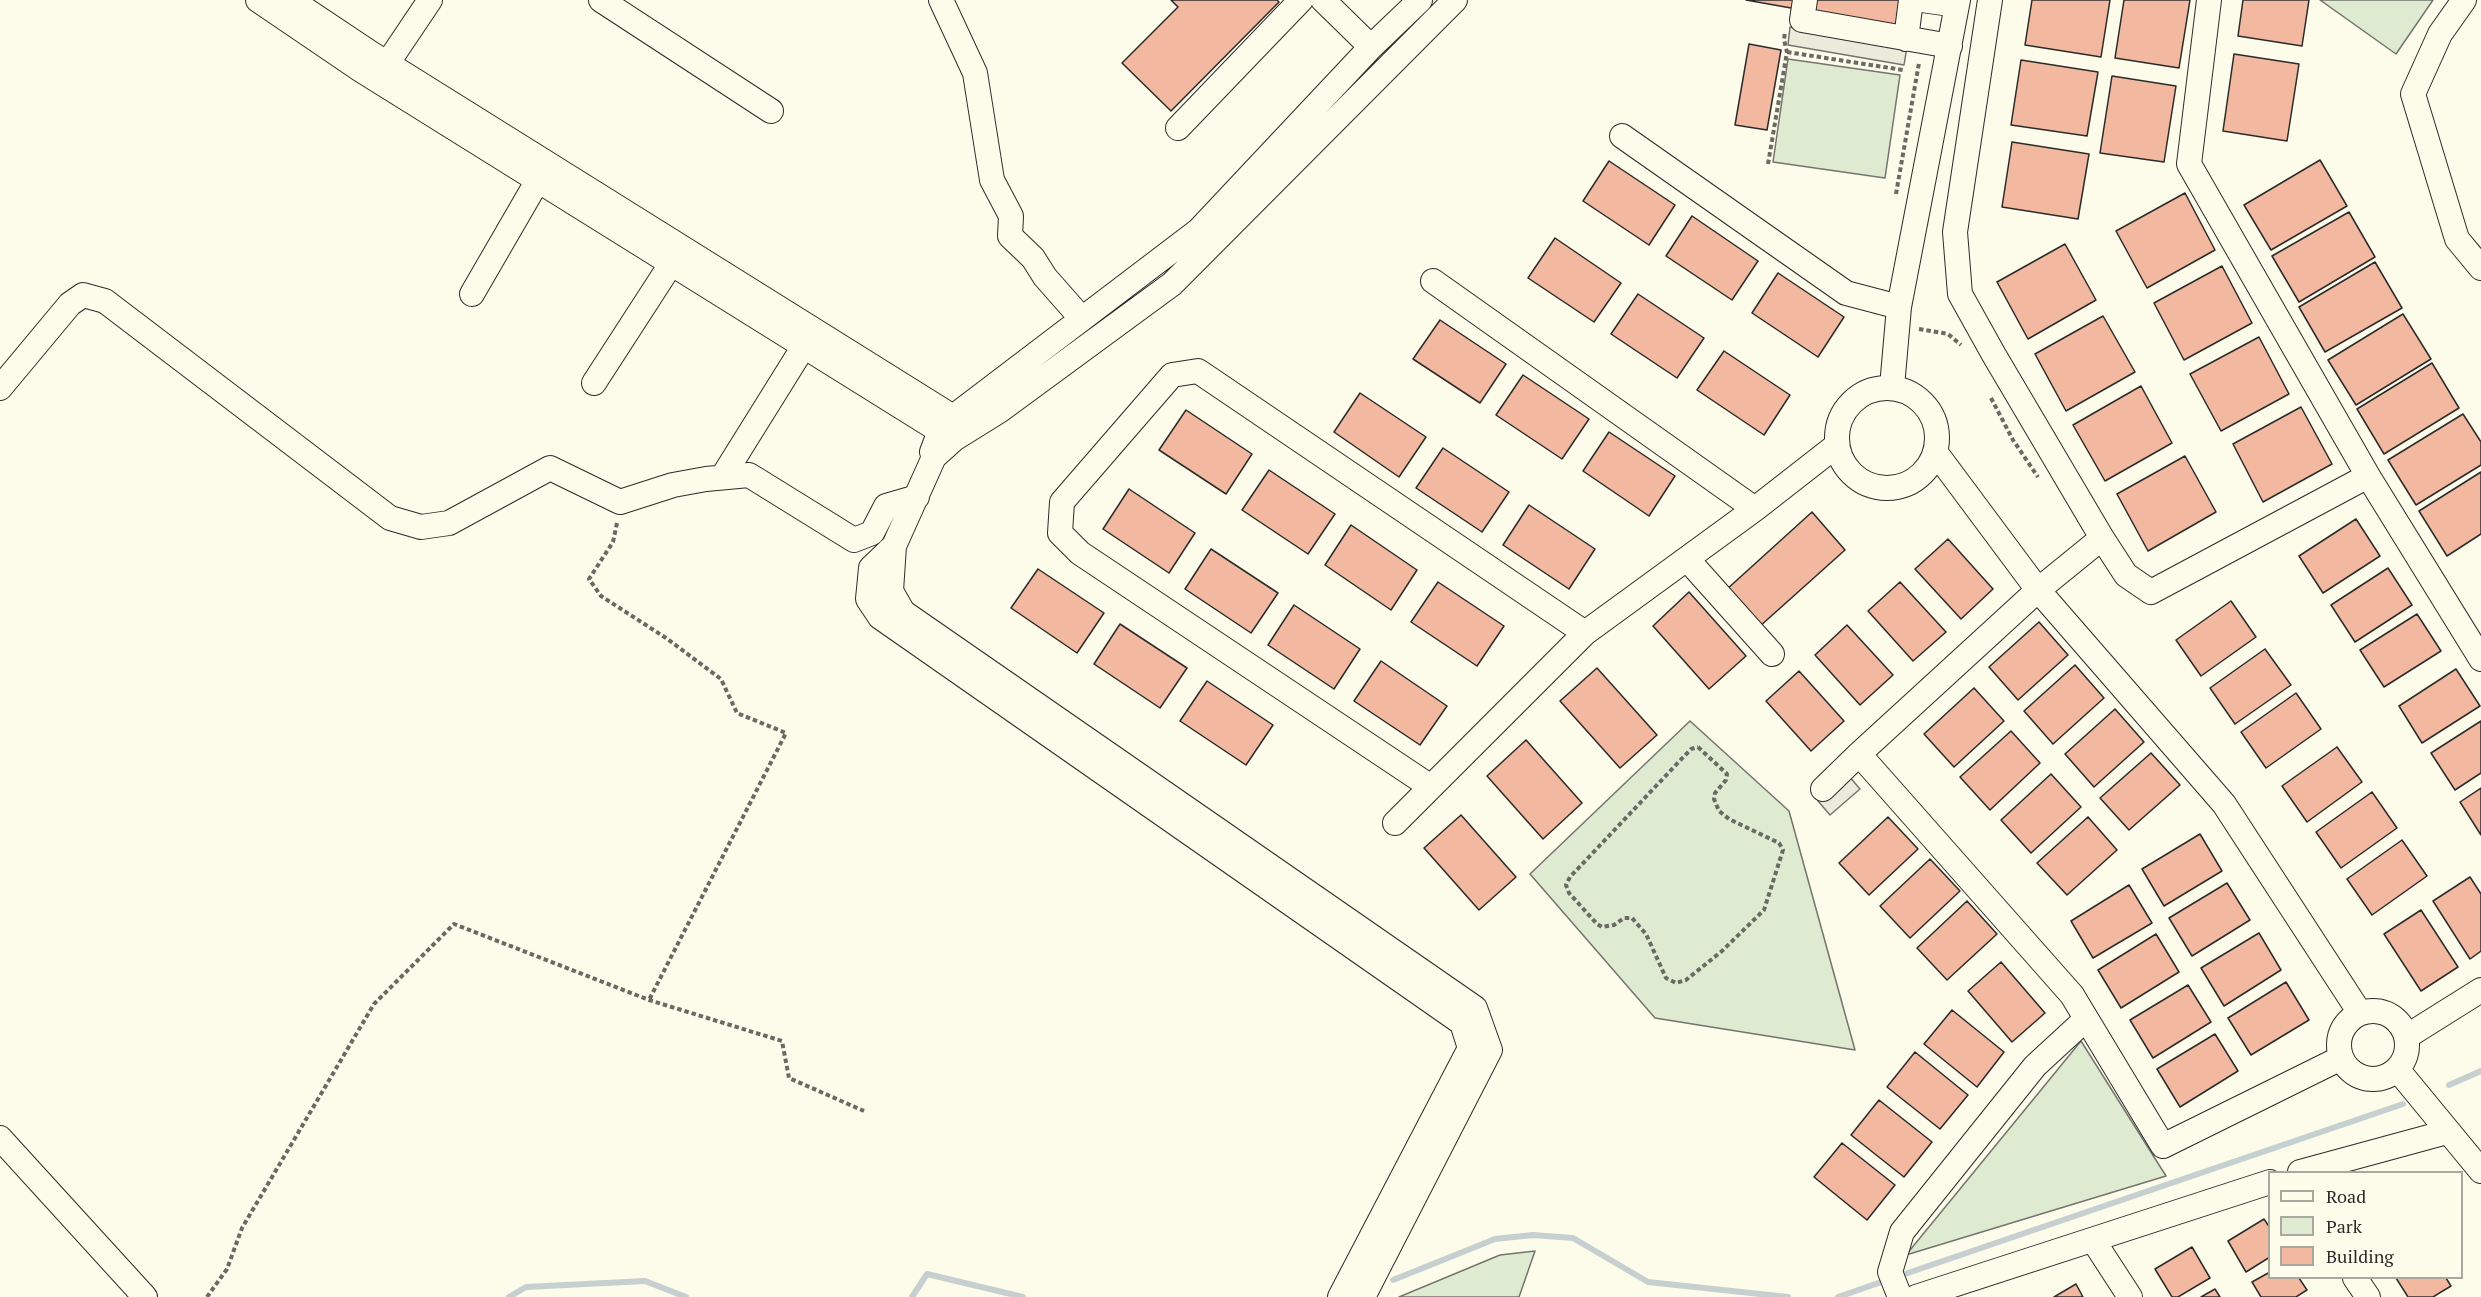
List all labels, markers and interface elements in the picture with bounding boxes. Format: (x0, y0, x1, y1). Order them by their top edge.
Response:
legend (2268, 1171, 2463, 1279)
text: Road (2326, 1184, 2366, 1208)
text: Park (2326, 1214, 2362, 1238)
text: Building (2326, 1244, 2394, 1268)

